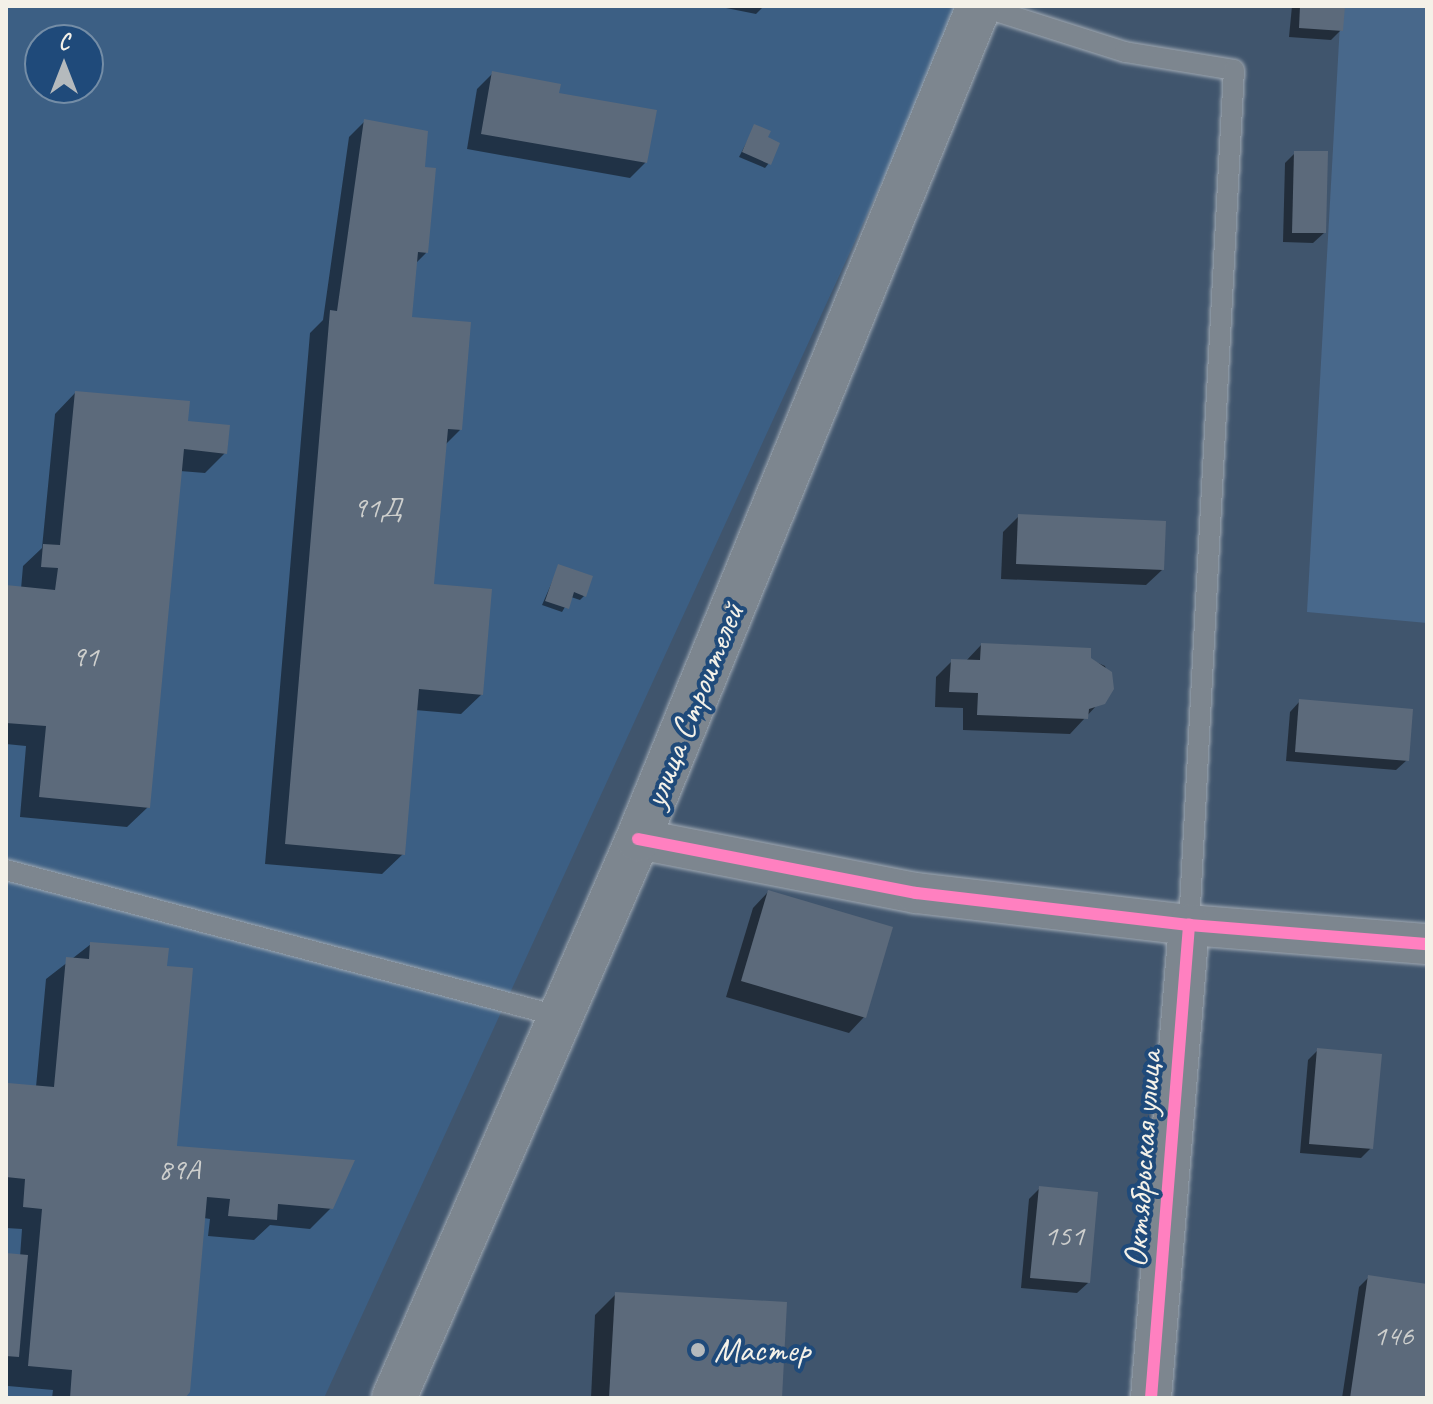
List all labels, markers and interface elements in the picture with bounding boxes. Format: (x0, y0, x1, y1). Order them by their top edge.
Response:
north arrow (24, 24, 104, 104)
text: С (59, 28, 69, 56)
house number: 91Д (353, 489, 401, 525)
street label: улица Строителей (634, 598, 752, 812)
house number: 91 (72, 638, 98, 674)
street label: Октябрьская улица (1114, 1049, 1170, 1269)
house number: 89А (158, 1151, 200, 1187)
house number: 151 (1044, 1217, 1084, 1253)
house number: 146 (1373, 1317, 1413, 1353)
place label: Мастер (714, 1330, 810, 1370)
marker: Мастер (689, 1341, 707, 1359)

